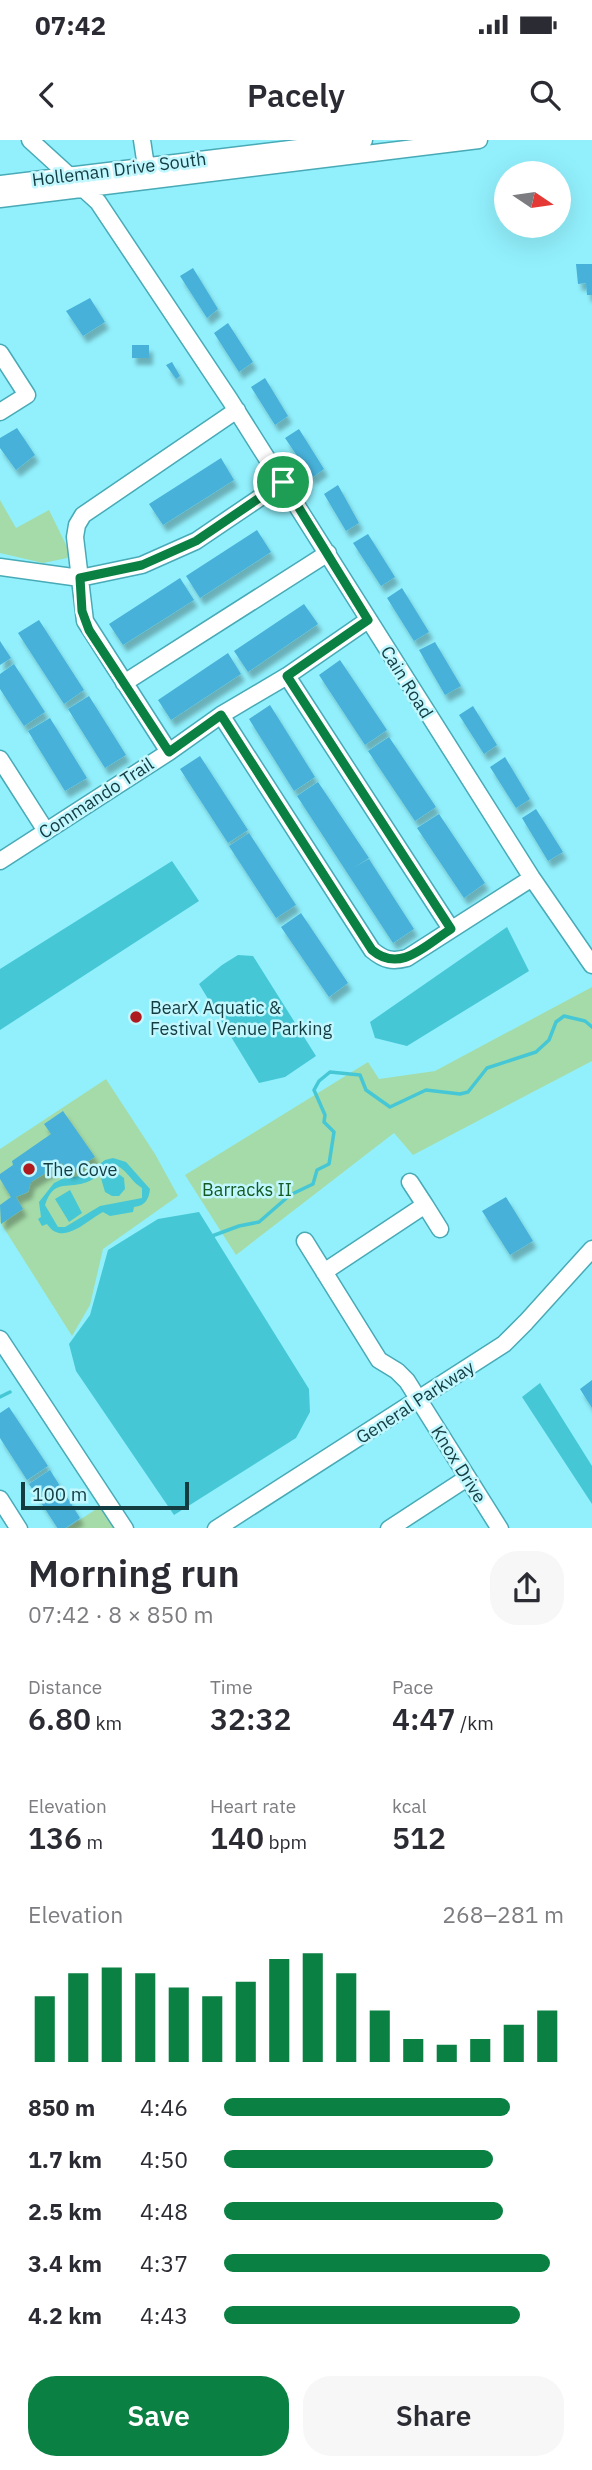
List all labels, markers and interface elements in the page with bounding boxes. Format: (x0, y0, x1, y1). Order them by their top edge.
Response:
text: 07:42 (35, 8, 106, 42)
text: Pacely (247, 74, 345, 116)
icon: back (28, 76, 66, 114)
icon: search (526, 76, 564, 114)
street label: Holleman Drive South (30, 147, 208, 191)
north arrow (494, 161, 570, 238)
map controls (494, 161, 571, 238)
pin (253, 452, 313, 512)
icon: arrive (264, 463, 302, 501)
street label: Cain Road (376, 641, 438, 723)
street label: Commando Trail (34, 752, 158, 844)
place label: BearX Aquatic & Festival Venue Parking (150, 996, 332, 1040)
marker: BearX Aquatic & Festival Venue Parking (128, 1009, 144, 1025)
place label: The Cove (43, 1158, 117, 1181)
marker: The Cove (21, 1161, 37, 1177)
park label: Barracks II (202, 1178, 292, 1201)
street label: General Parkway (352, 1355, 478, 1449)
street label: Knox Drive (426, 1421, 492, 1507)
scale bar (21, 1479, 189, 1511)
text: 100 m (32, 1482, 87, 1506)
text: Morning run (28, 1548, 240, 1597)
button: share (490, 1551, 564, 1625)
text: 07:42 · 8 × 850 m (28, 1599, 214, 1629)
text: Distance (28, 1675, 102, 1699)
text: Time (210, 1675, 253, 1699)
text: Pace (392, 1675, 433, 1699)
text: 6.80 (28, 1699, 91, 1738)
text: 32:32 (210, 1699, 292, 1738)
text: 4:47 (392, 1699, 456, 1738)
text: km (91, 1711, 122, 1735)
text: /km (456, 1711, 494, 1735)
text: Elevation (28, 1794, 107, 1818)
text: Heart rate (210, 1794, 296, 1818)
text: kcal (392, 1794, 427, 1818)
text: 136 (28, 1818, 82, 1857)
text: 140 (210, 1818, 264, 1857)
text: 512 (392, 1818, 446, 1857)
text: m (82, 1830, 103, 1854)
text: bpm (264, 1830, 307, 1854)
text: Elevation (28, 1899, 123, 1929)
text: 268–281 m (442, 1899, 564, 1929)
text: 850 m (28, 2092, 95, 2122)
text: 4:46 (140, 2092, 188, 2122)
text: 1.7 km (28, 2144, 102, 2174)
text: 4:50 (140, 2144, 188, 2174)
text: 2.5 km (28, 2196, 102, 2226)
text: 4:48 (140, 2196, 188, 2226)
text: 3.4 km (28, 2248, 102, 2278)
text: 4:37 (140, 2248, 188, 2278)
text: 4.2 km (28, 2300, 102, 2330)
text: 4:43 (140, 2300, 188, 2330)
button: Save (28, 2376, 289, 2456)
button: Share (303, 2376, 564, 2456)

